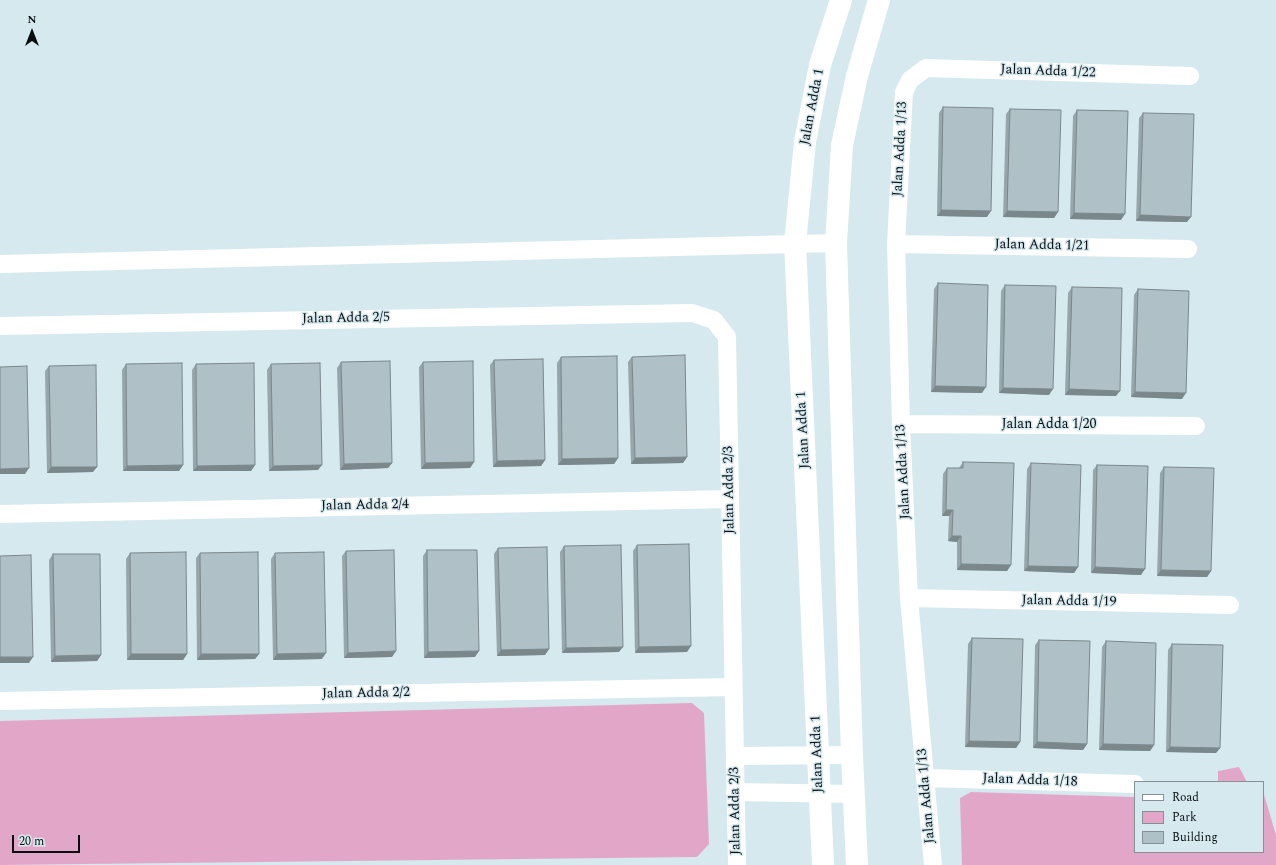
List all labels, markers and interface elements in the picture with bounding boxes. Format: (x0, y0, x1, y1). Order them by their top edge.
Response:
text: N (28, 11, 36, 28)
north arrow (12, 12, 52, 52)
street label: Jalan Adda 1/22 (1000, 62, 1096, 82)
street label: Jalan Adda 1 (797, 67, 829, 147)
street label: Jalan Adda 1/13 (890, 101, 912, 197)
street label: Jalan Adda 1/21 (994, 237, 1090, 255)
street label: Jalan Adda 2/5 (302, 310, 390, 328)
street label: Jalan Adda 1 (794, 391, 814, 469)
street label: Jalan Adda 1/20 (1001, 417, 1097, 433)
street label: Jalan Adda 1/13 (893, 424, 915, 520)
street label: Jalan Adda 2/3 (721, 446, 739, 534)
street label: Jalan Adda 2/4 (321, 497, 409, 515)
street label: Jalan Adda 1/19 (1021, 593, 1117, 611)
street label: Jalan Adda 2/2 (322, 685, 410, 703)
street label: Jalan Adda 1 (808, 715, 828, 793)
street label: Jalan Adda 1/13 (914, 748, 940, 844)
street label: Jalan Adda 2/3 (727, 767, 745, 855)
street label: Jalan Adda 1/18 (982, 771, 1078, 791)
legend (1134, 781, 1264, 853)
text: Road (1172, 788, 1199, 807)
text: Park (1172, 808, 1197, 827)
scale bar (14, 827, 82, 853)
text: Building (1172, 828, 1218, 847)
text: 20 m (19, 832, 44, 851)

